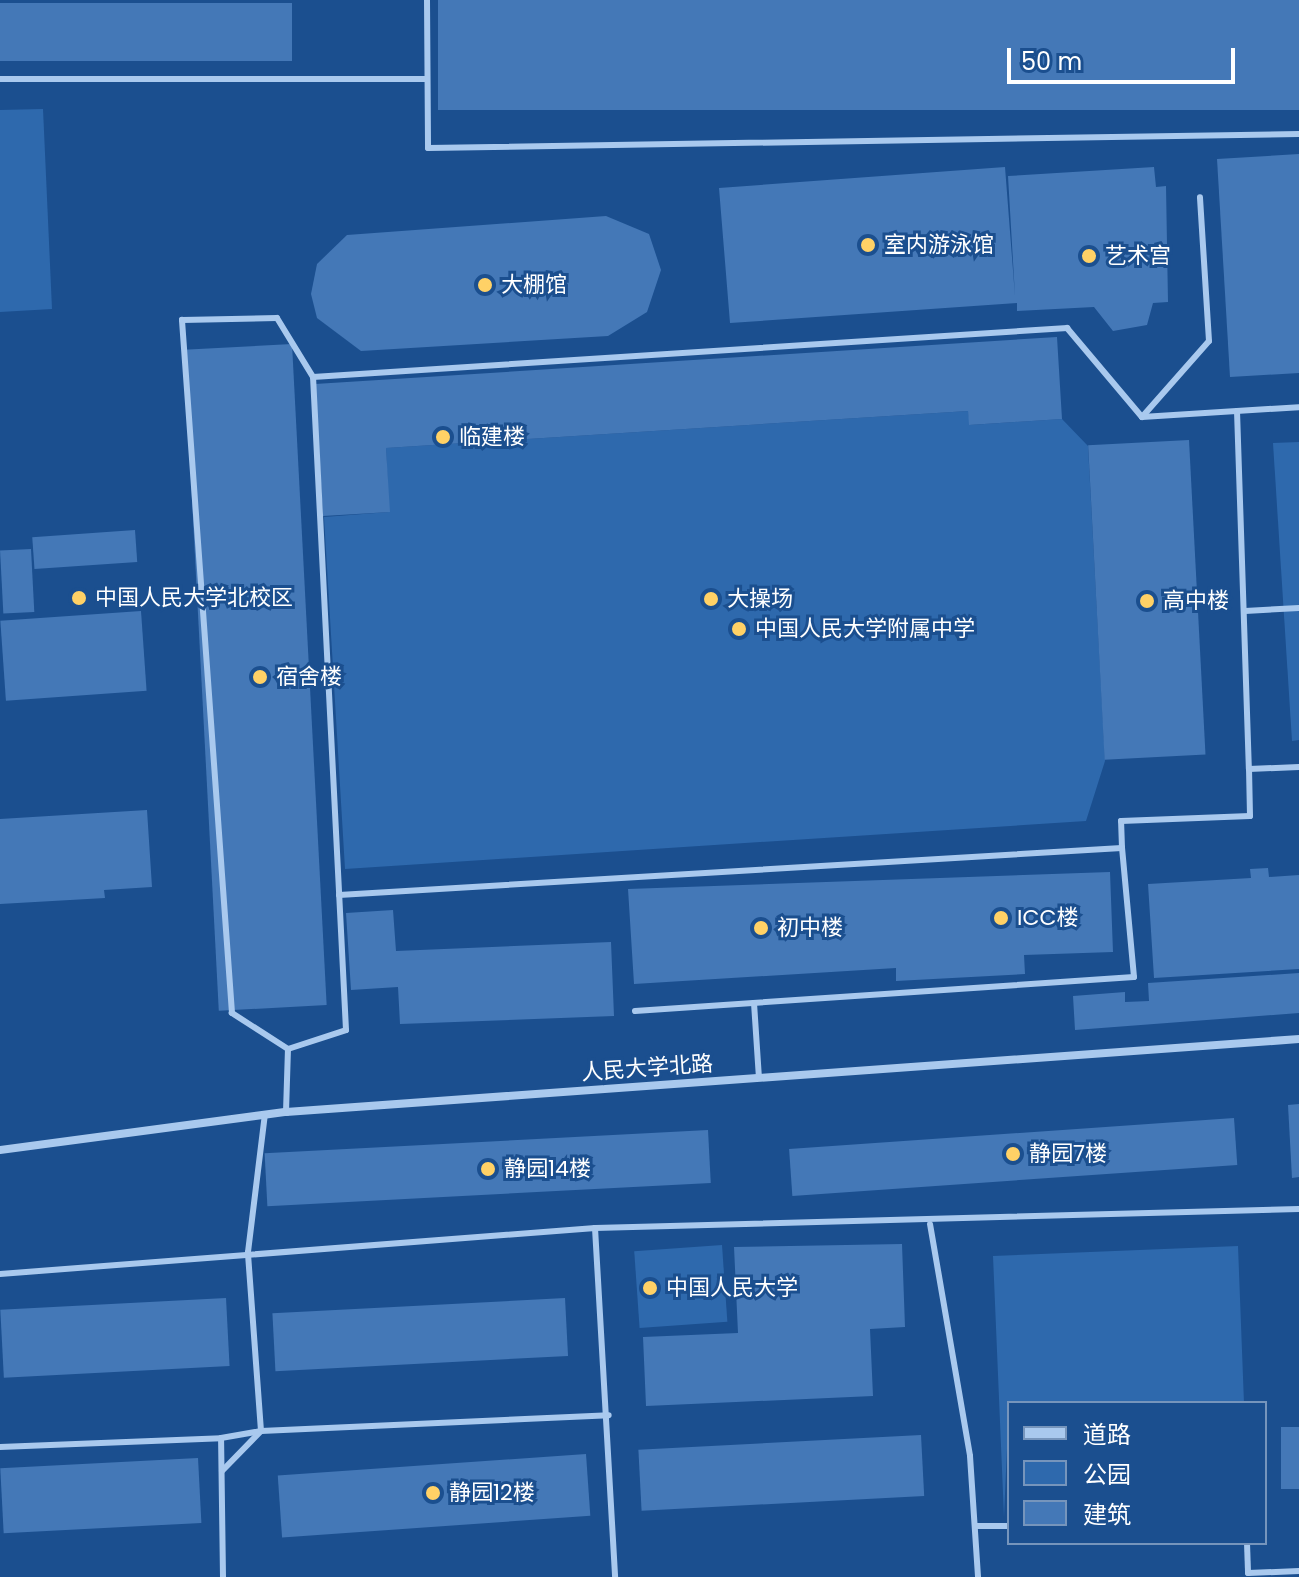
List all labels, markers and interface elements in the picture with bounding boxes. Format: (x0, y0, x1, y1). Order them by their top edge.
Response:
scale bar (1011, 32, 1239, 82)
text: 50 m (1021, 45, 1082, 78)
place label: 室内游泳馆 (884, 232, 994, 258)
marker: 室内游泳馆 (859, 236, 877, 254)
place label: 艺术宫 (1105, 243, 1171, 269)
marker: 艺术宫 (1080, 247, 1098, 265)
place label: 大棚馆 (501, 272, 567, 298)
marker: 大棚馆 (476, 276, 494, 294)
place label: 临建楼 (459, 424, 525, 450)
marker: 临建楼 (434, 428, 452, 446)
place label: 中国人民大学北校区 (95, 585, 293, 611)
place label: 大操场 (727, 586, 793, 612)
place label: 高中楼 (1163, 588, 1229, 614)
marker: 中国人民大学北校区 (70, 589, 88, 607)
marker: 大操场 (702, 590, 720, 608)
marker: 高中楼 (1138, 592, 1156, 610)
place label: 中国人民大学附属中学 (755, 616, 975, 642)
marker: 中国人民大学附属中学 (730, 620, 748, 638)
place label: 宿舍楼 (276, 664, 342, 690)
marker: 宿舍楼 (251, 668, 269, 686)
place label: ICC楼 (1017, 905, 1078, 931)
marker: ICC楼 (992, 909, 1010, 927)
place label: 初中楼 (777, 915, 843, 941)
marker: 初中楼 (752, 919, 770, 937)
street label: 人民大学北路 (580, 1050, 714, 1086)
place label: 静园7楼 (1029, 1141, 1107, 1167)
marker: 静园7楼 (1004, 1145, 1022, 1163)
place label: 静园14楼 (504, 1156, 591, 1182)
marker: 静园14楼 (479, 1160, 497, 1178)
place label: 中国人民大学 (666, 1275, 798, 1301)
marker: 中国人民大学 (641, 1279, 659, 1297)
legend (1007, 1401, 1267, 1545)
text: 道路 (1083, 1418, 1131, 1451)
text: 公园 (1083, 1458, 1131, 1491)
place label: 静园12楼 (449, 1480, 535, 1506)
marker: 静园12楼 (424, 1484, 442, 1502)
text: 建筑 (1083, 1498, 1131, 1531)

